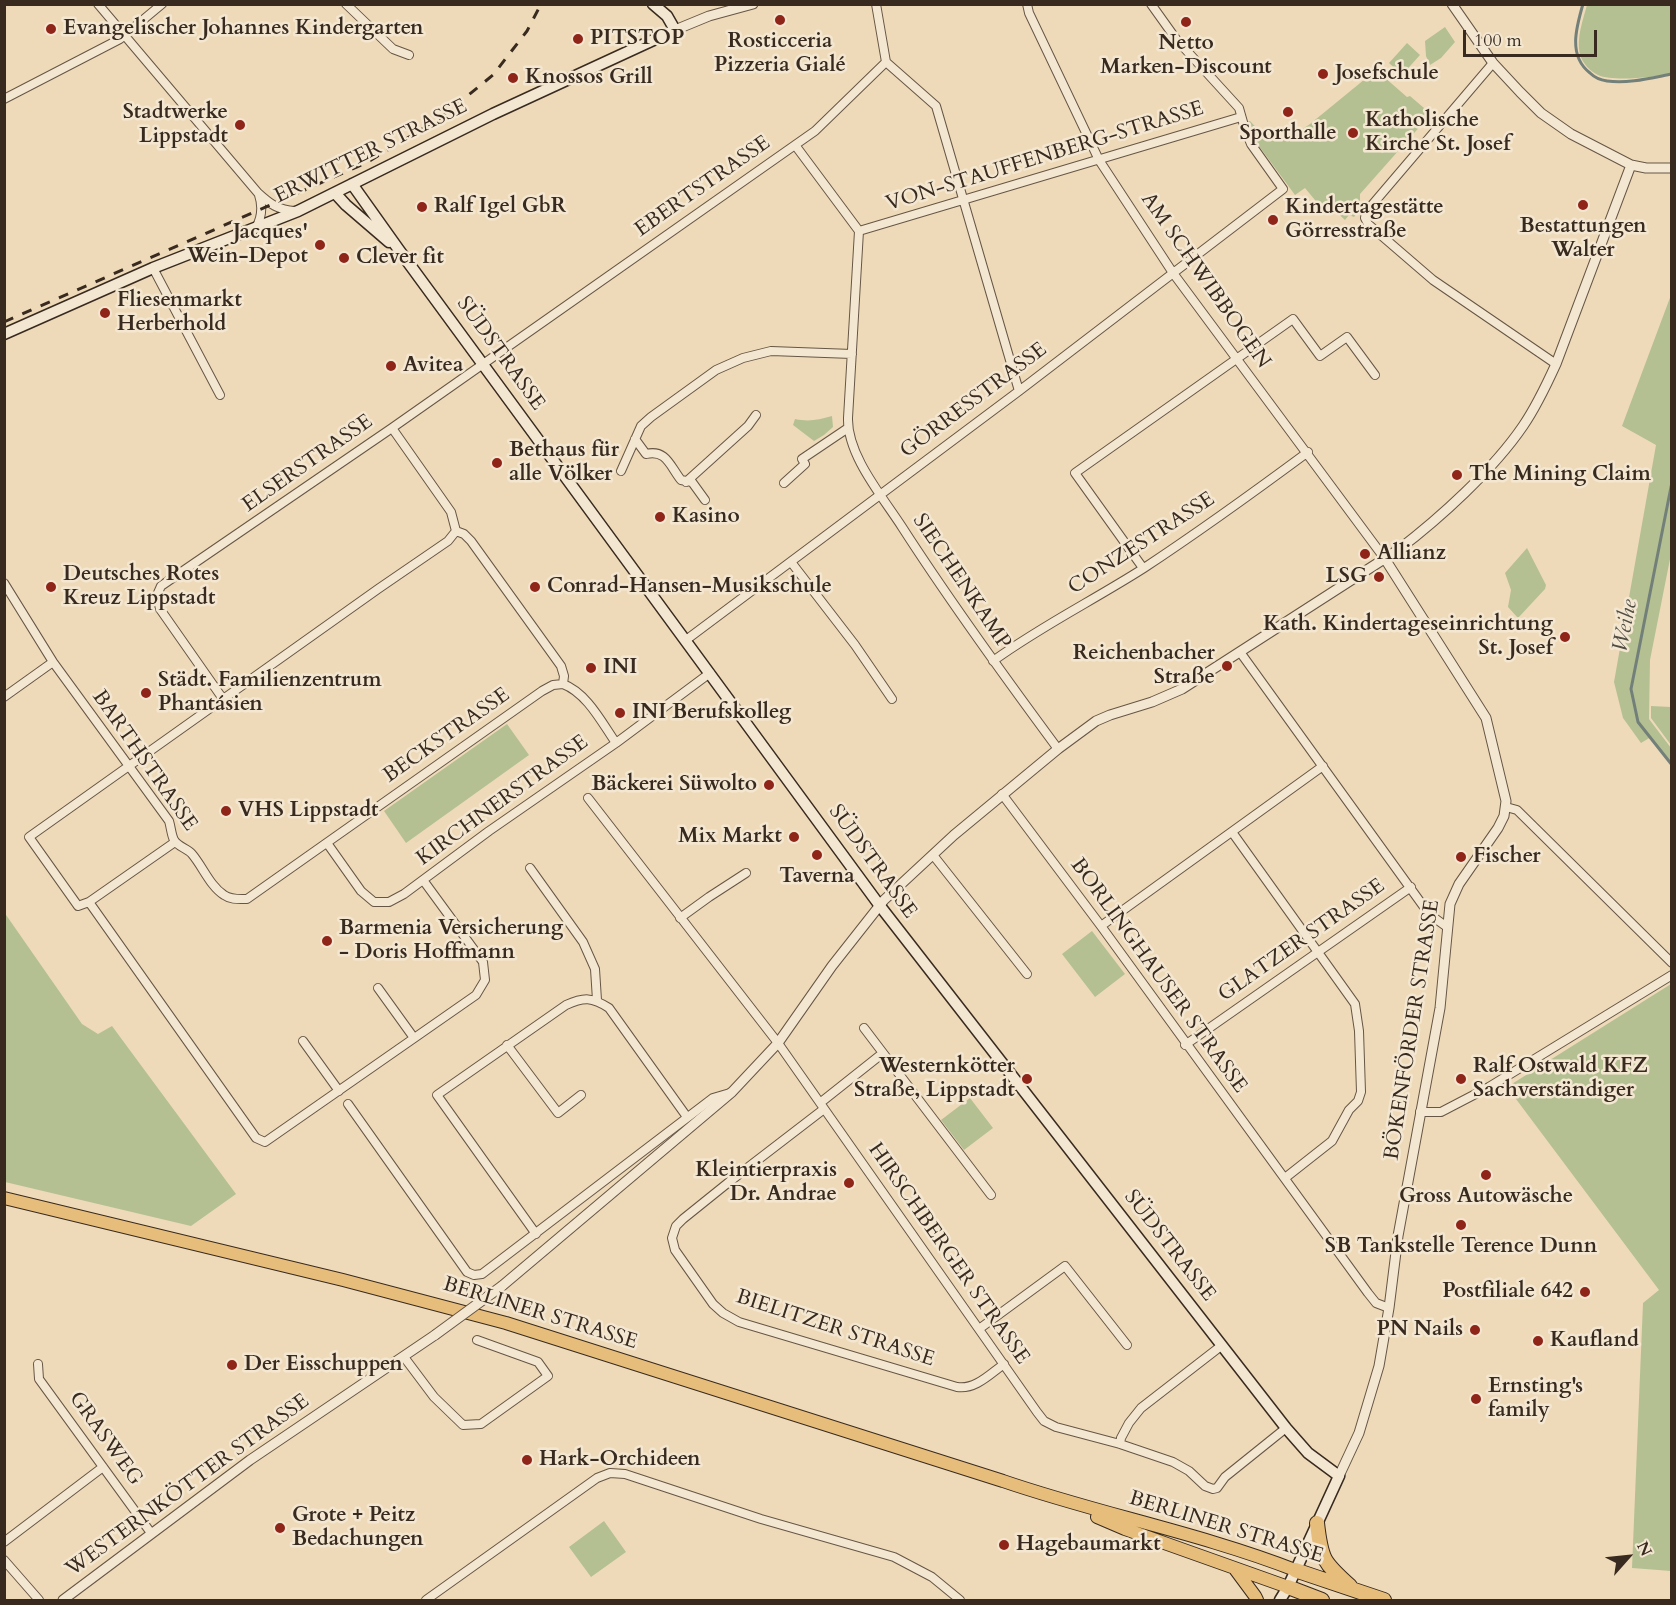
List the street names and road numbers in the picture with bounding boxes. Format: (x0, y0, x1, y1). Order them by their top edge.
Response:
street label: ERWITTER STRASSE (271, 94, 471, 210)
street label: VON-STAUFFENBERG-STRASSE (883, 97, 1207, 217)
street label: EBERTSTRASSE (630, 131, 776, 243)
street label: AM SCHWIBBOGEN (1135, 188, 1275, 374)
street label: SÜDSTRASSE (450, 292, 550, 416)
street label: GÖRRESSTRASSE (896, 338, 1052, 464)
street label: ELSERSTRASSE (238, 410, 378, 518)
street label: CONZESTRASSE (1064, 487, 1220, 601)
street label: SIECHENKAMP (906, 510, 1016, 654)
street label: BECKSTRASSE (379, 683, 515, 789)
street label: BARTHSTRASSE (86, 686, 202, 836)
street label: KIRCHNERSTRASSE (412, 730, 594, 872)
street label: SÜDSTRASSE (822, 800, 922, 924)
street label: BORLINGHAUSER STRASSE (1064, 854, 1252, 1098)
street label: GLATZER STRASSE (1214, 874, 1390, 1008)
street label: BÖKENFÖRDER STRASSE (1380, 898, 1446, 1162)
street label: HIRSCHBERGER STRASSE (862, 1138, 1034, 1370)
street label: SÜDSTRASSE (1118, 1185, 1220, 1307)
street label: BERLINER STRASSE (440, 1272, 640, 1356)
street label: BIELITZER STRASSE (733, 1285, 937, 1373)
street label: GRASWEG (63, 1387, 147, 1491)
street label: WESTERNKÖTTER STRASSE (61, 1389, 315, 1583)
street label: BERLINER STRASSE (1126, 1486, 1326, 1570)

